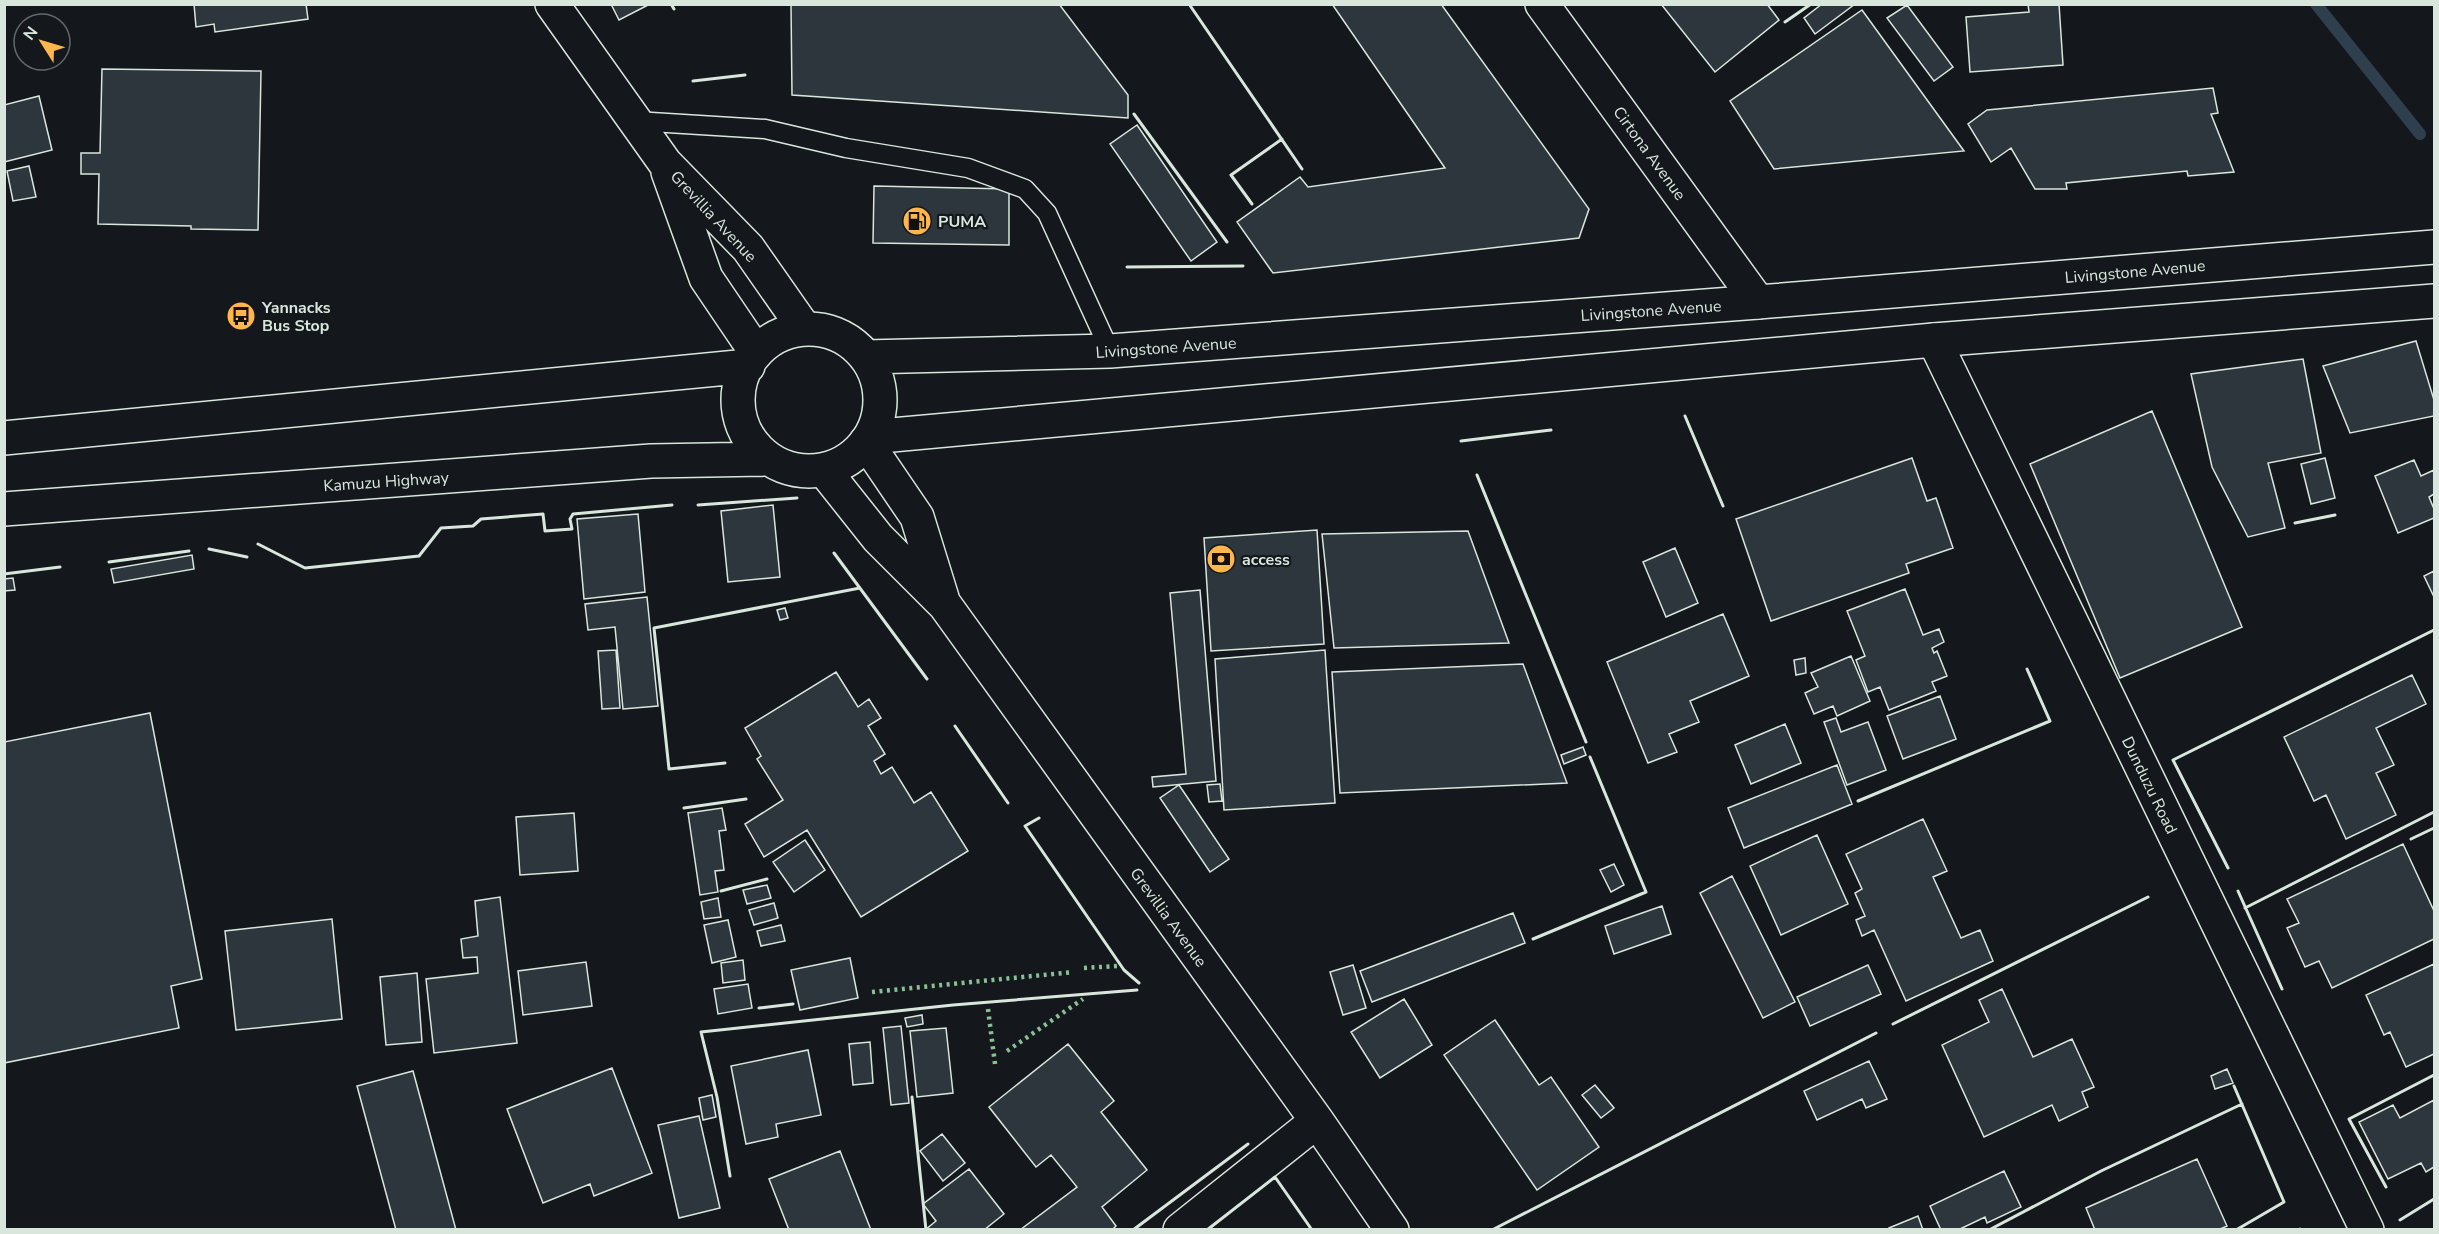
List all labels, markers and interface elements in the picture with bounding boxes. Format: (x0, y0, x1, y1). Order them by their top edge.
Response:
north arrow (12, 12, 72, 72)
text: N (18, 22, 43, 45)
street label: Cirtona Avenue (1608, 102, 1691, 205)
street label: Grevillia Avenue (665, 166, 761, 267)
fuel station icon: PUMA (901, 205, 933, 237)
place label: PUMA (938, 211, 986, 233)
street label: Livingstone Avenue (2064, 255, 2206, 289)
street label: Livingstone Avenue (1580, 295, 1722, 327)
place label: Yannacks Bus Stop (261, 297, 331, 337)
bus stop icon: Yannacks Bus Stop (225, 300, 257, 332)
street label: Livingstone Avenue (1095, 332, 1237, 364)
street label: Kamuzu Highway (323, 467, 450, 497)
bank icon: access (1205, 543, 1237, 575)
place label: access (1242, 549, 1290, 571)
street label: Dunduzu Road (2116, 733, 2182, 838)
street label: Grevillia Avenue (1125, 863, 1212, 972)

